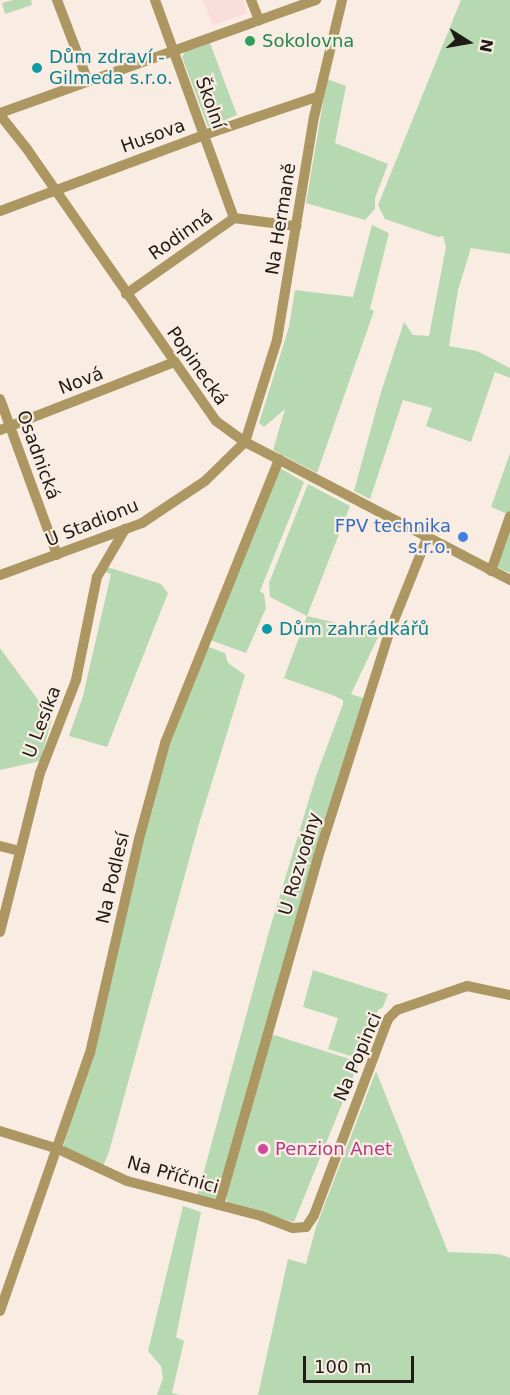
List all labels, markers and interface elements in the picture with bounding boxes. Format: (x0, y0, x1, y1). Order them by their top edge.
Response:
north arrow (438, 12, 498, 72)
place label: Sokolovna (262, 30, 354, 52)
marker: Sokolovna (243, 34, 257, 48)
text: N (476, 37, 497, 54)
place label: Dům zdraví - Gilmeda s.r.o. (49, 47, 173, 90)
marker: Dům zdraví - Gilmeda s.r.o. (30, 61, 44, 75)
street label: Školní (191, 74, 229, 132)
street label: Husova (118, 114, 188, 158)
street label: Na Hermaně (261, 162, 301, 276)
street label: Rodinná (145, 205, 217, 265)
street label: Popinecká (162, 322, 232, 410)
street label: Nová (56, 363, 106, 399)
street label: Osadnická (12, 407, 64, 503)
street label: U Stadionu (42, 495, 142, 551)
place label: FPV technika s.r.o. (335, 516, 451, 558)
marker: FPV technika s.r.o. (456, 530, 470, 544)
place label: Dům zahrádkářů (279, 618, 429, 640)
marker: Dům zahrádkářů (260, 622, 274, 636)
street label: U Lesíka (18, 683, 66, 761)
street label: U Rozvodny (274, 810, 326, 918)
street label: Na Podlesí (92, 830, 134, 926)
street label: Na Popinci (330, 1009, 386, 1105)
place label: Penzion Anet (275, 1138, 392, 1160)
marker: Penzion Anet (256, 1142, 270, 1156)
street label: Na Příčnici (125, 1152, 221, 1198)
scale bar (306, 1344, 417, 1382)
text: 100 m (314, 1356, 372, 1377)

